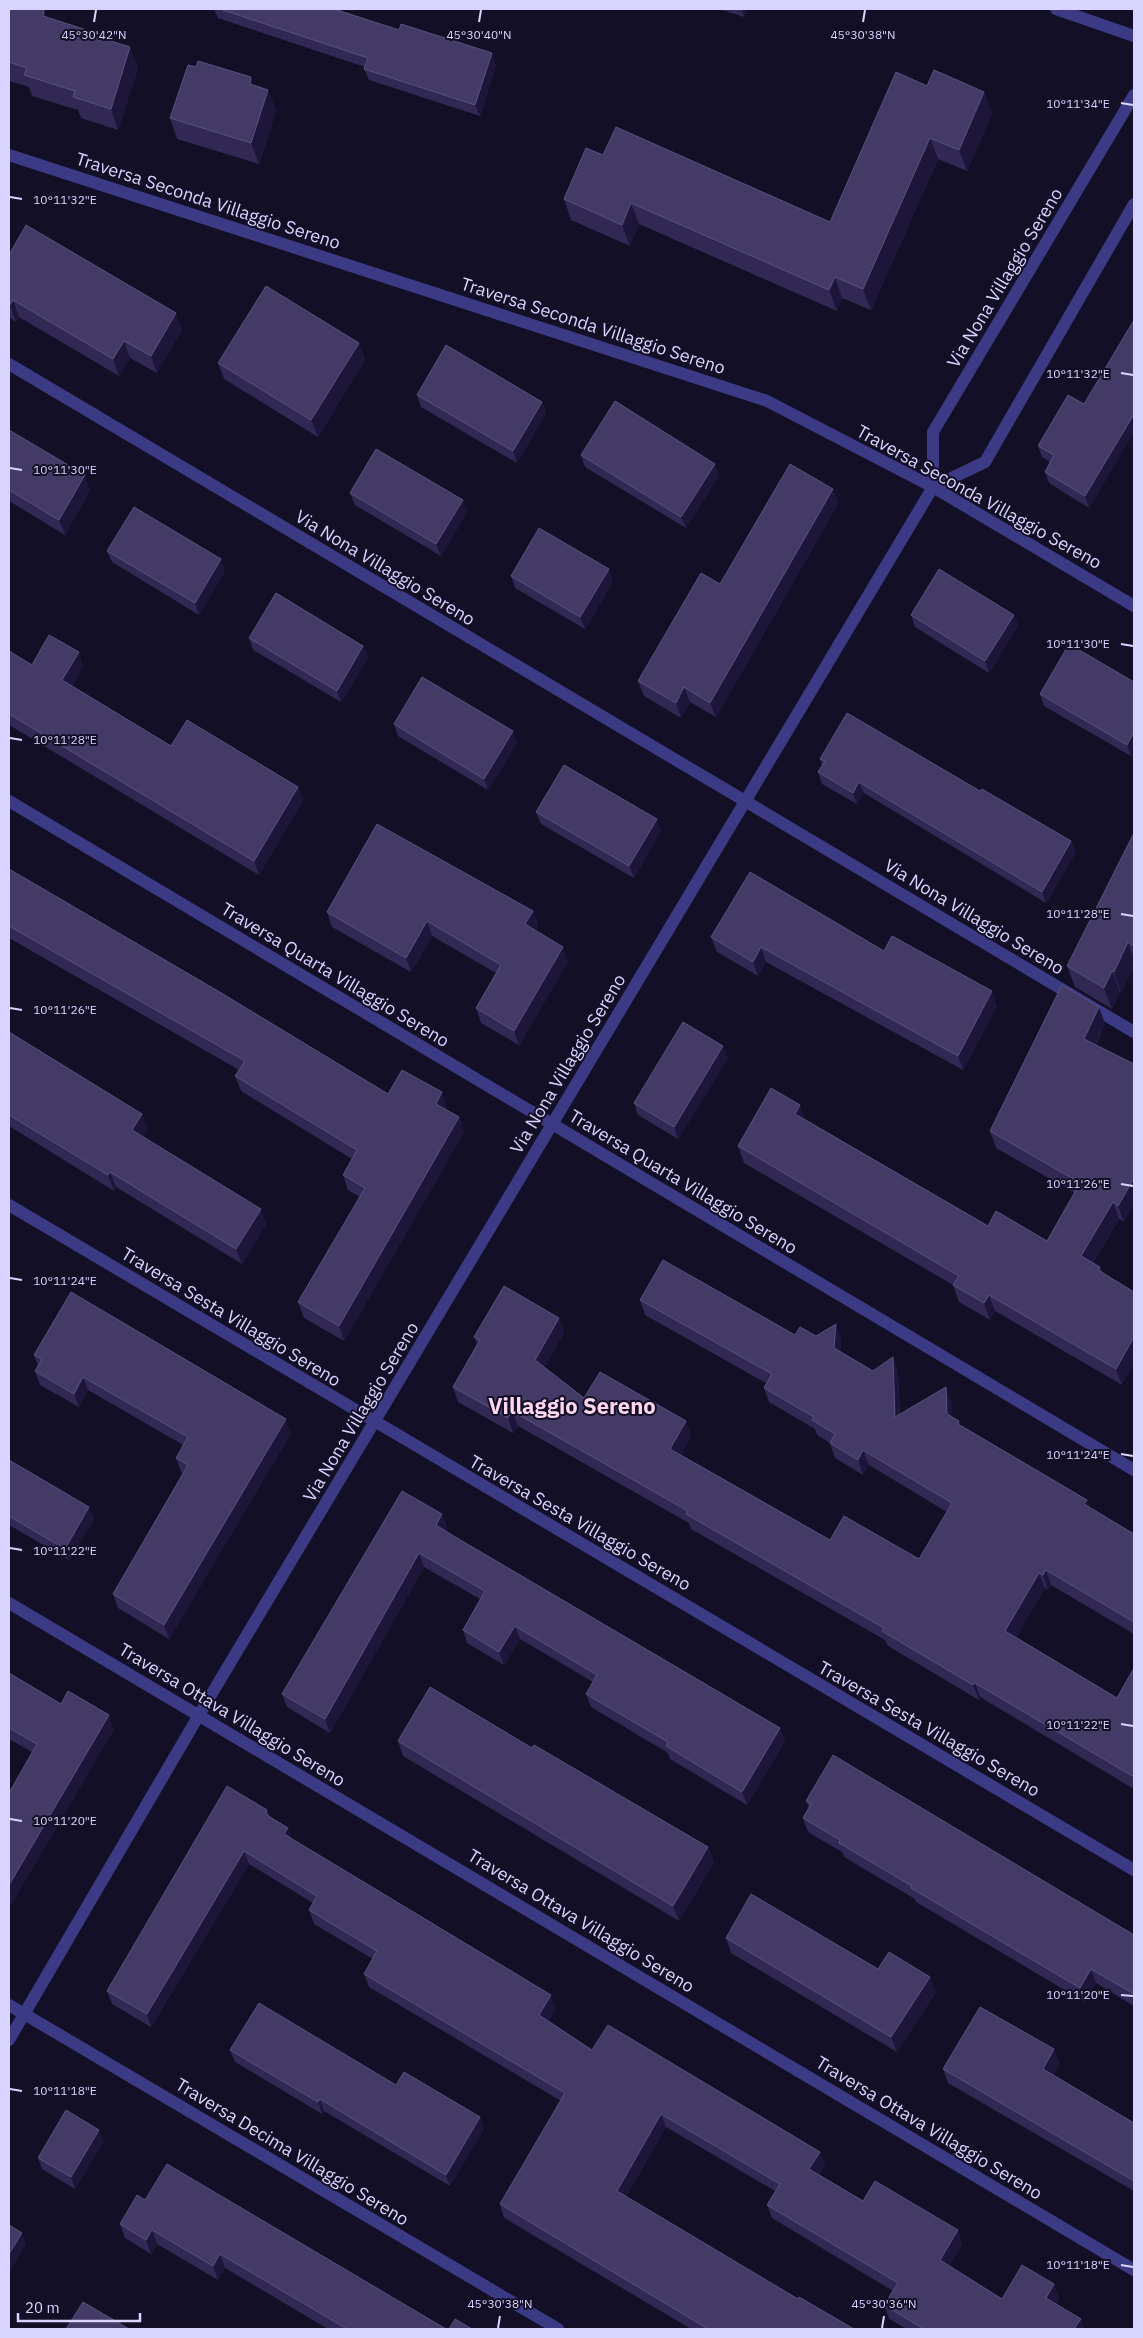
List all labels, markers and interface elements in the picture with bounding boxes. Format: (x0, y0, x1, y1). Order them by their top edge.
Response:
text: 45°30'42"N (61, 27, 127, 42)
text: 45°30'40"N (446, 27, 512, 42)
text: 45°30'38"N (830, 27, 896, 42)
text: 10°11'34"E (1046, 96, 1110, 111)
street label: Traversa Seconda Villaggio Sereno (73, 147, 343, 254)
street label: Via Nona Villaggio Sereno (942, 184, 1067, 372)
text: 10°11'32"E (33, 192, 97, 207)
street label: Traversa Seconda Villaggio Sereno (458, 272, 728, 379)
text: 10°11'32"E (1046, 366, 1110, 381)
street label: Traversa Seconda Villaggio Sereno (853, 419, 1106, 574)
text: 10°11'30"E (33, 462, 97, 477)
street label: Via Nona Villaggio Sereno (291, 505, 479, 630)
text: 10°11'30"E (1046, 636, 1110, 651)
text: 10°11'28"E (33, 732, 97, 747)
street label: Via Nona Villaggio Sereno (880, 854, 1068, 979)
street label: Traversa Quarta Villaggio Sereno (217, 897, 454, 1052)
text: 10°11'28"E (1046, 906, 1110, 921)
street label: Via Nona Villaggio Sereno (505, 970, 630, 1158)
text: 10°11'26"E (33, 1002, 97, 1017)
street label: Traversa Quarta Villaggio Sereno (565, 1104, 802, 1259)
text: 10°11'26"E (1046, 1176, 1110, 1191)
street label: Traversa Sesta Villaggio Sereno (117, 1242, 345, 1391)
text: 10°11'24"E (33, 1273, 97, 1288)
street label: Via Nona Villaggio Sereno (298, 1318, 423, 1506)
district label: Villaggio Sereno (488, 1391, 656, 1420)
text: 10°11'24"E (1046, 1447, 1110, 1462)
street label: Traversa Sesta Villaggio Sereno (465, 1450, 695, 1596)
text: 10°11'22"E (33, 1543, 97, 1558)
street label: Traversa Ottava Villaggio Sereno (115, 1638, 350, 1791)
street label: Traversa Sesta Villaggio Sereno (814, 1656, 1044, 1802)
text: 10°11'22"E (1046, 1717, 1110, 1732)
text: 10°11'20"E (33, 1813, 97, 1828)
street label: Traversa Ottava Villaggio Sereno (464, 1844, 699, 1997)
text: 10°11'20"E (1046, 1987, 1110, 2002)
street label: Traversa Ottava Villaggio Sereno (812, 2051, 1047, 2204)
street label: Traversa Decima Villaggio Sereno (171, 2073, 413, 2230)
text: 10°11'18"E (33, 2083, 97, 2098)
text: 10°11'18"E (1046, 2257, 1110, 2272)
scale bar (18, 2290, 140, 2322)
text: 45°30'38"N (467, 2296, 533, 2311)
text: 45°30'36"N (851, 2296, 917, 2311)
text: 20 m (25, 2298, 60, 2317)

